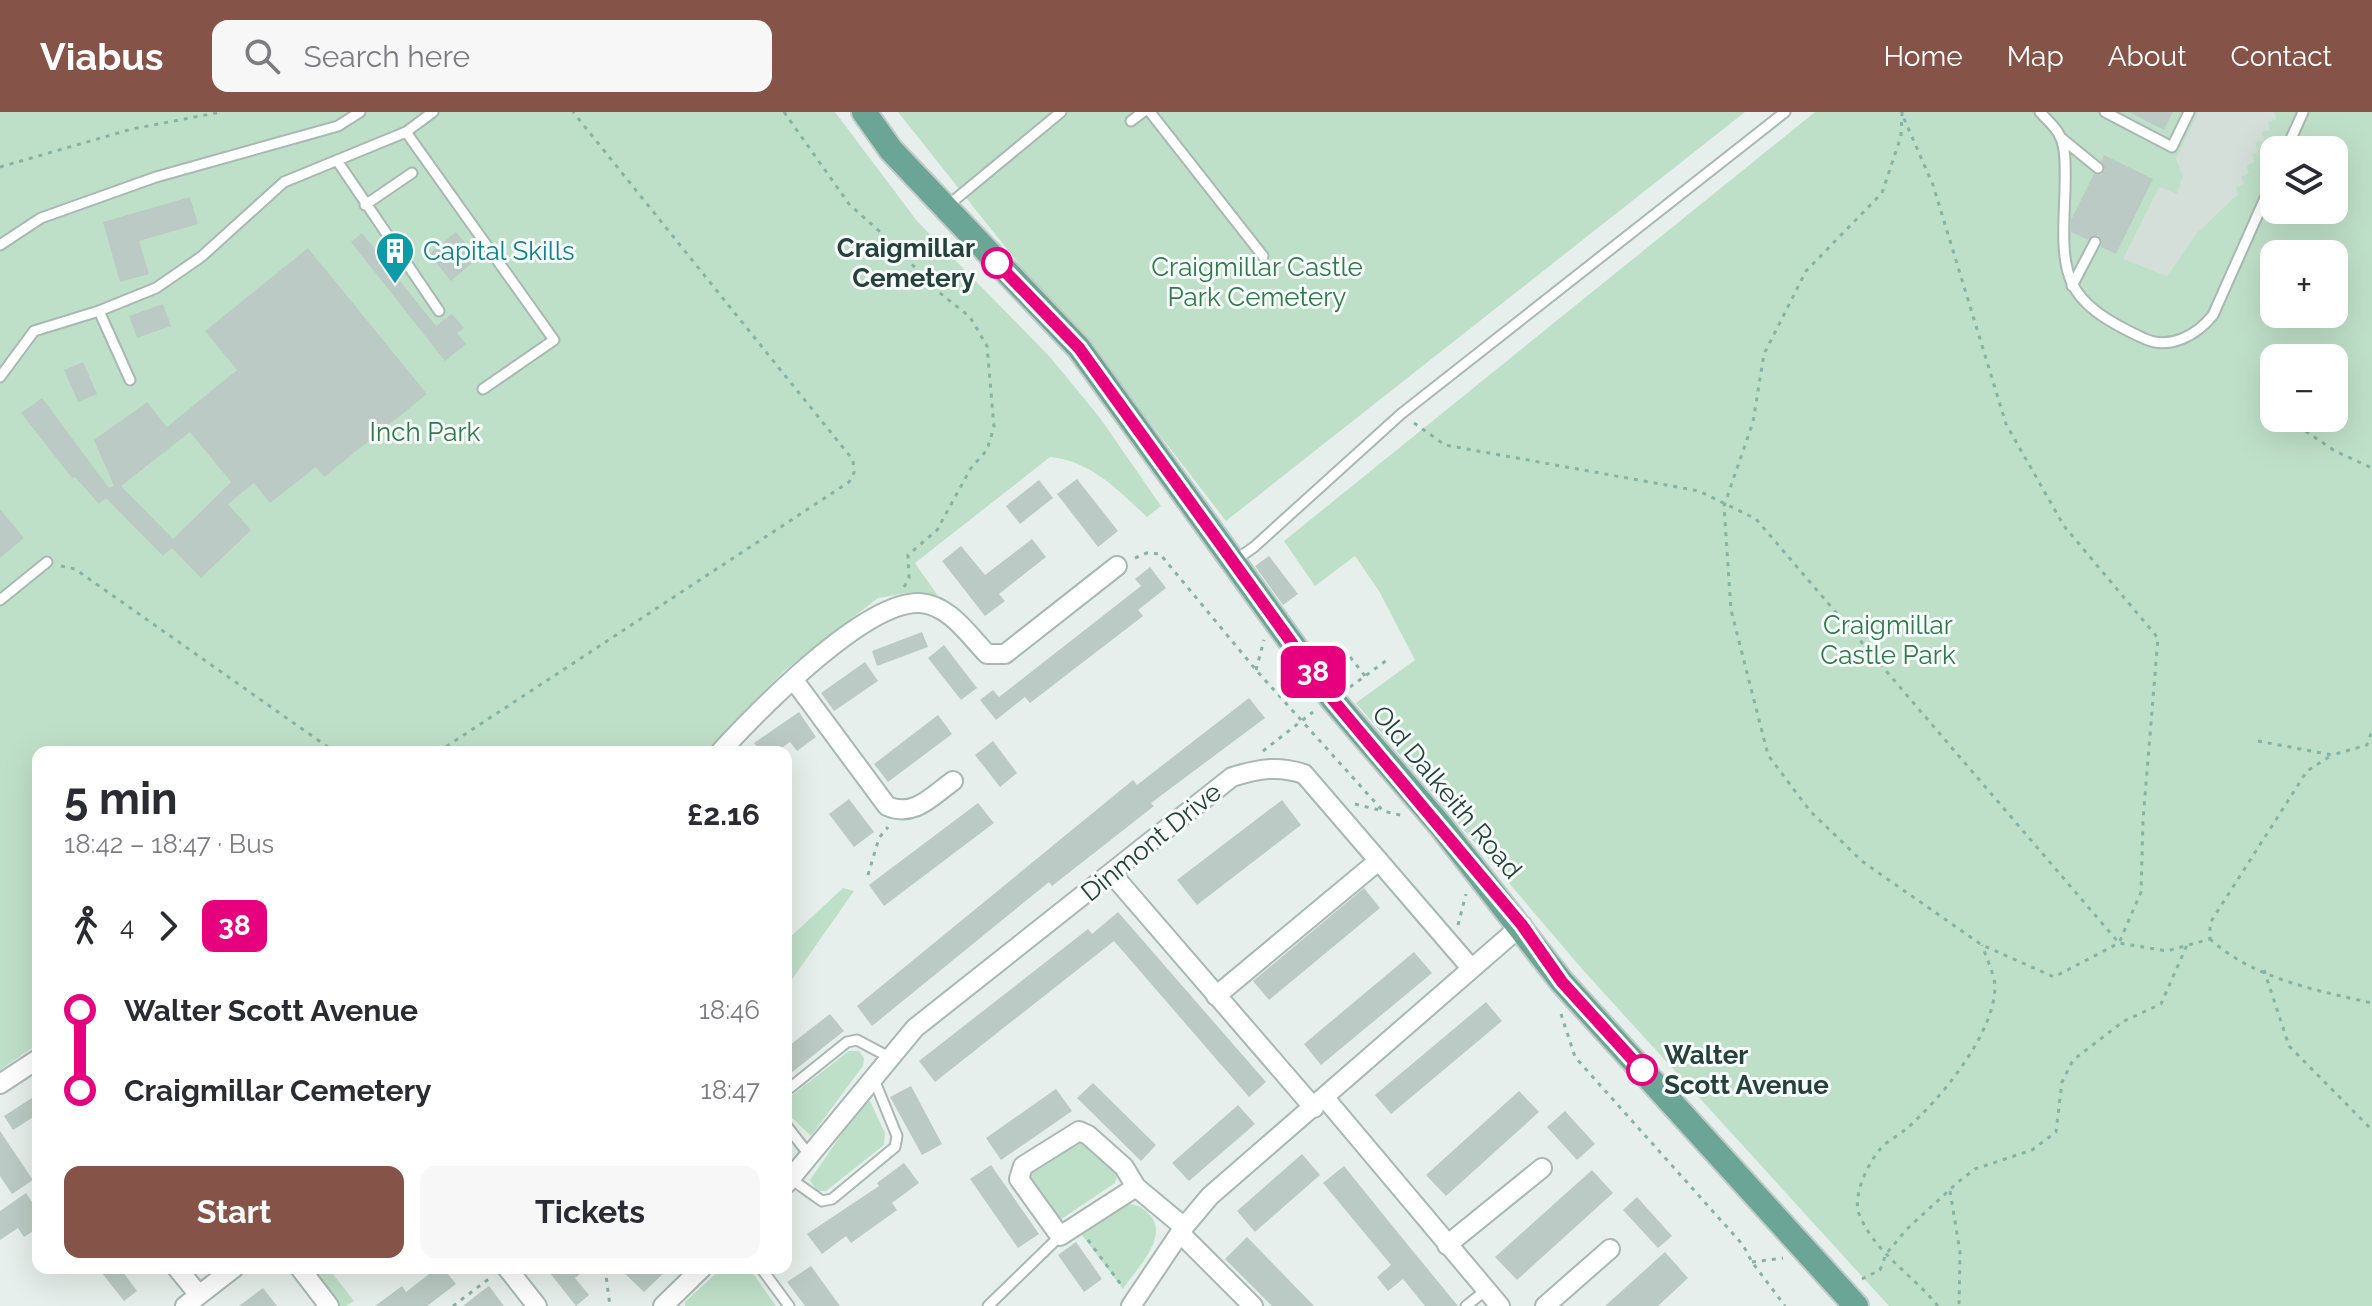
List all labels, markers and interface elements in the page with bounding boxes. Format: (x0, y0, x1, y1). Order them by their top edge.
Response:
search box (212, 20, 772, 92)
text: Viabus (40, 34, 164, 79)
icon: search (240, 34, 284, 78)
text: Search here (304, 39, 470, 74)
text: Home (1883, 40, 1963, 73)
text: Map (2007, 40, 2064, 73)
text: About (2108, 40, 2187, 73)
text: Contact (2231, 40, 2332, 73)
map controls (2260, 136, 2348, 432)
button: layers (2260, 136, 2348, 224)
building icon: Capital Skills (374, 230, 416, 285)
place label: Craigmillar Cemetery (837, 233, 975, 293)
place label: Capital Skills (423, 236, 574, 266)
button: + (2260, 240, 2348, 328)
marker: Craigmillar Cemetery (982, 248, 1012, 278)
park label: Craigmillar Castle Park Cemetery (1151, 252, 1363, 312)
button: − (2260, 344, 2348, 432)
park label: Inch Park (370, 417, 481, 447)
park label: Craigmillar Castle Park (1820, 610, 1956, 670)
line badge: 38 (1277, 646, 1349, 698)
text: 38 (1297, 655, 1329, 688)
street label: Old Dalkeith Road (1366, 700, 1528, 884)
text: 5 min (64, 773, 178, 824)
street label: Dinmont Drive (1075, 776, 1227, 908)
text: £2.16 (687, 797, 760, 832)
text: 18:42 – 18:47 · Bus (64, 829, 274, 859)
icon: walk (64, 904, 108, 948)
icon: forward (146, 904, 190, 948)
text: 38 (218, 909, 251, 942)
text: 4 (120, 911, 134, 941)
text: Walter Scott Avenue (124, 993, 418, 1028)
text: 18:46 (699, 995, 760, 1025)
place label: Walter Scott Avenue (1664, 1040, 1829, 1100)
marker: Walter Scott Avenue (1627, 1055, 1657, 1085)
text: Craigmillar Cemetery (124, 1073, 432, 1108)
text: 18:47 (701, 1075, 760, 1105)
button: Start (64, 1166, 404, 1258)
button: Tickets (420, 1166, 760, 1258)

